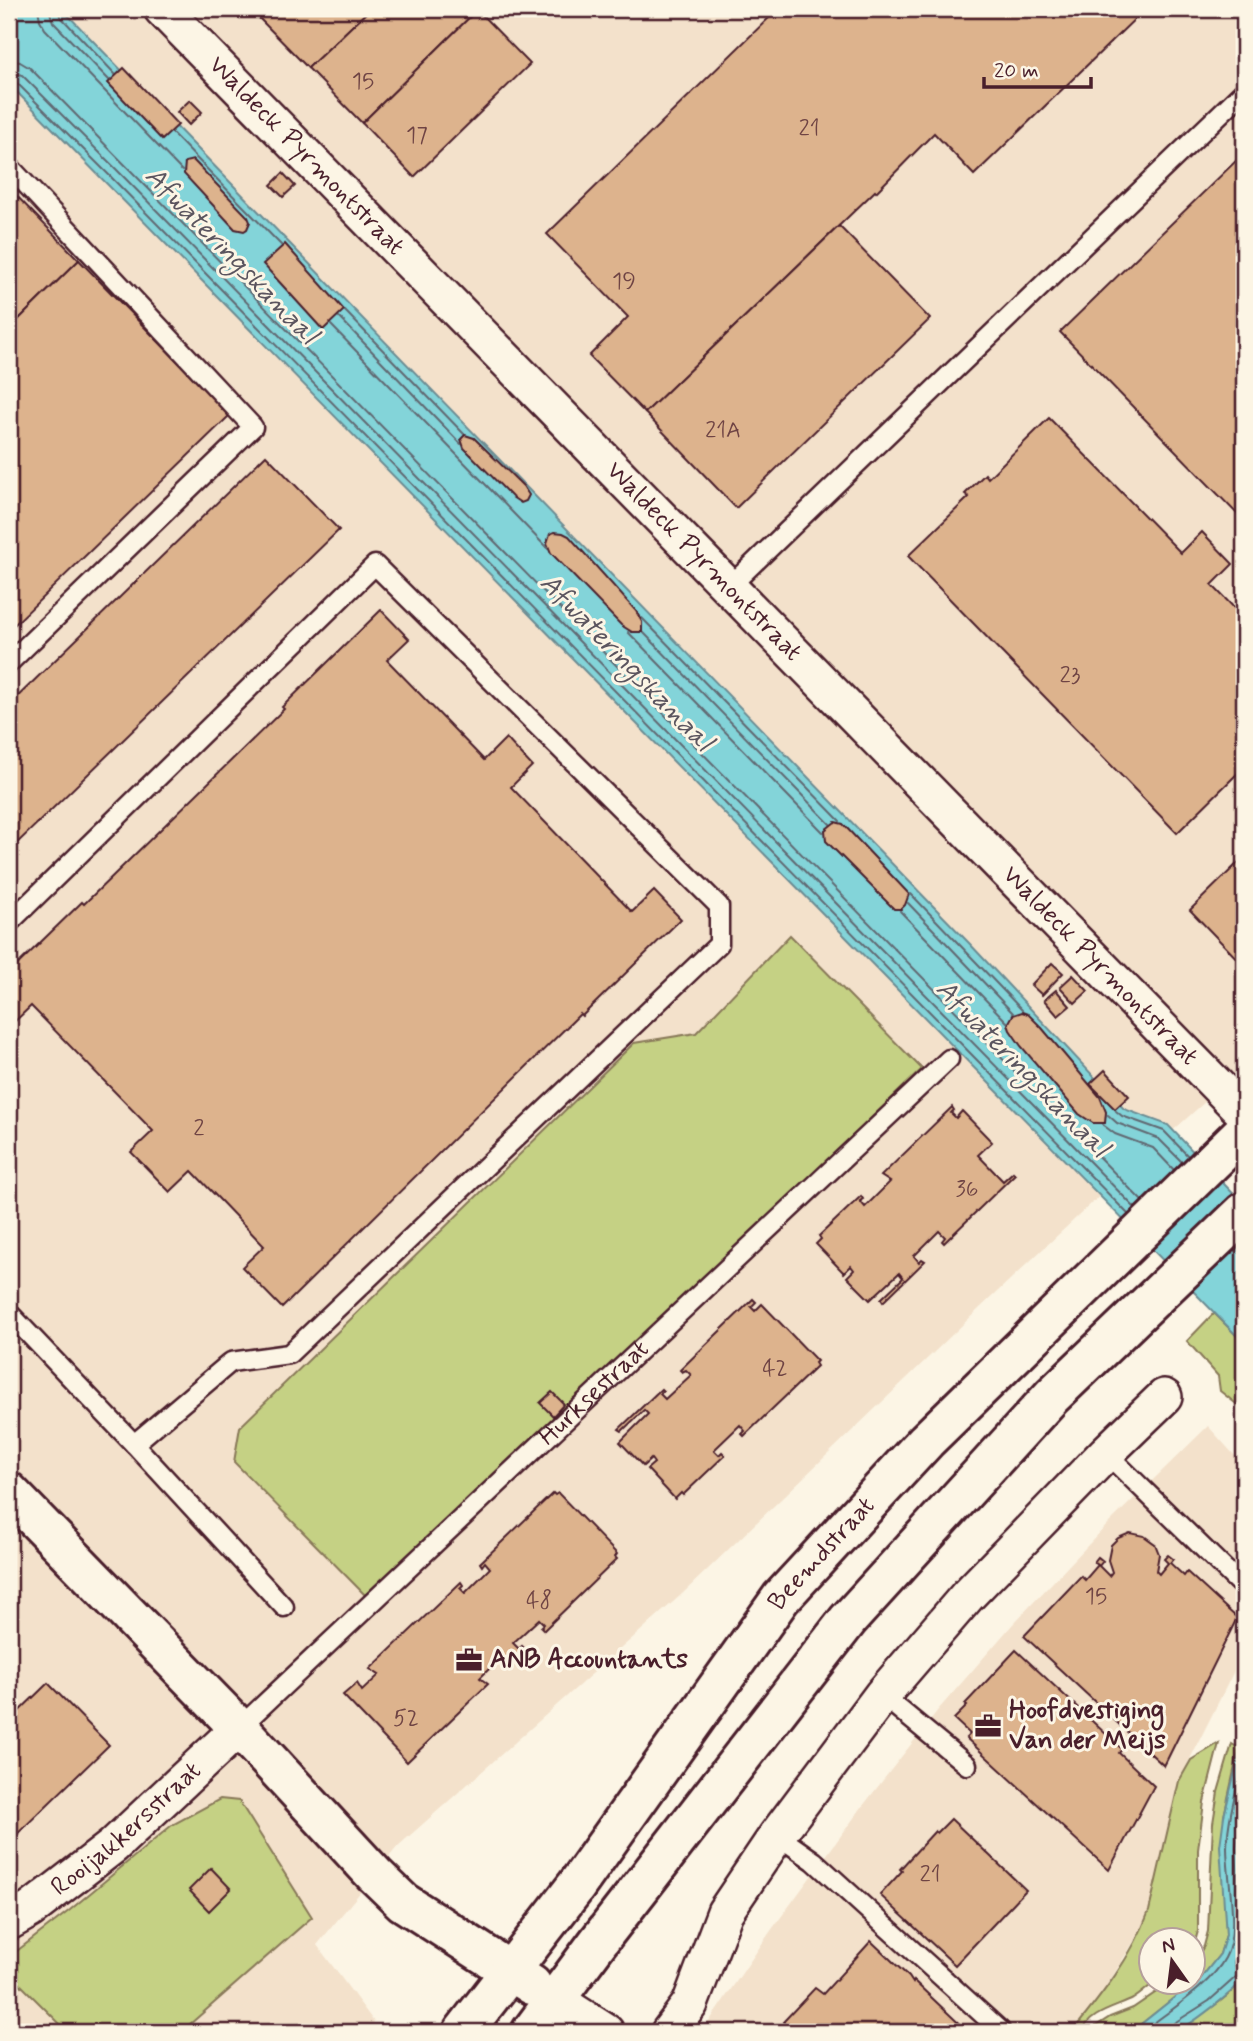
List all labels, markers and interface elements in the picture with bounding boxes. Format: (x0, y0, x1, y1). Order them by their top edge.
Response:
scale bar (984, 46, 1090, 90)
street label: Waldeck Pyrmontstraat (201, 49, 412, 263)
text: 20 m (994, 57, 1039, 85)
house number: 15 (352, 67, 374, 97)
house number: 21 (798, 114, 820, 144)
house number: 17 (406, 121, 428, 151)
water label: Afwateringskanaal (135, 159, 327, 356)
house number: 19 (612, 267, 636, 297)
house number: 21A (705, 416, 741, 446)
street label: Waldeck Pyrmontstraat (598, 455, 809, 669)
water label: Afwateringskanaal (530, 566, 722, 763)
house number: 23 (1060, 661, 1081, 691)
street label: Waldeck Pyrmontstraat (994, 859, 1205, 1073)
water label: Afwateringskanaal (926, 972, 1118, 1169)
house number: 2 (193, 1114, 205, 1144)
house number: 36 (955, 1175, 979, 1205)
street label: Hurksestraat (532, 1333, 657, 1454)
house number: 42 (762, 1354, 788, 1384)
street label: Beemdstraat (760, 1490, 883, 1617)
house number: 15 (1085, 1582, 1107, 1612)
house number: 48 (526, 1586, 552, 1616)
place label: ANB Accountants (490, 1643, 688, 1677)
office icon: ANB Accountants (454, 1645, 484, 1675)
place label: Hoofdvestiging Van der Meijs (1009, 1694, 1166, 1758)
house number: 52 (393, 1704, 419, 1734)
office icon: Hoofdvestiging Van der Meijs (973, 1711, 1003, 1741)
street label: Rooijakkersstraat (44, 1755, 209, 1904)
house number: 21 (919, 1860, 941, 1890)
north arrow (1138, 1926, 1208, 1996)
text: N (1159, 1932, 1177, 1960)

